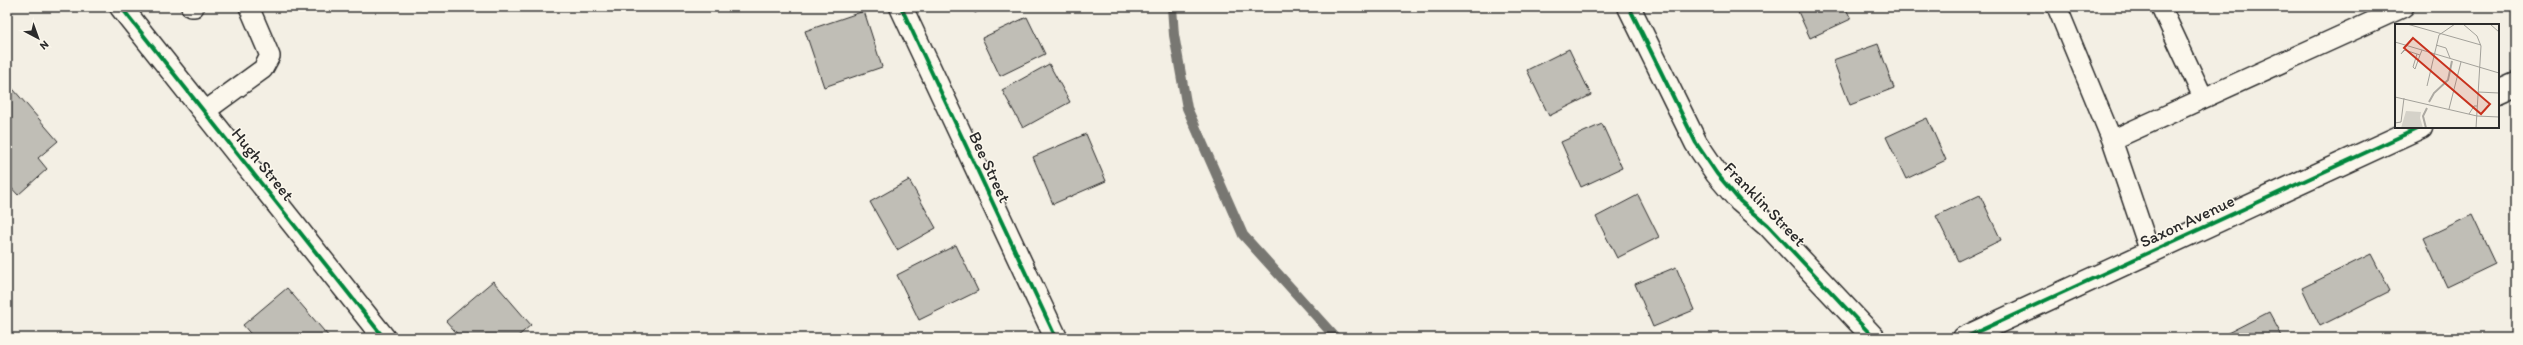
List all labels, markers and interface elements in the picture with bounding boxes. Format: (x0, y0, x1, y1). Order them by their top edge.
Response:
north arrow (18, 18, 58, 58)
inset map (2395, 24, 2499, 128)
text: N (37, 38, 51, 53)
street label: Hugh Street (228, 124, 299, 205)
street label: Bee Street (965, 128, 1015, 206)
street label: Franklin Street (1720, 158, 1811, 251)
street label: Saxon Avenue (2136, 190, 2238, 252)

